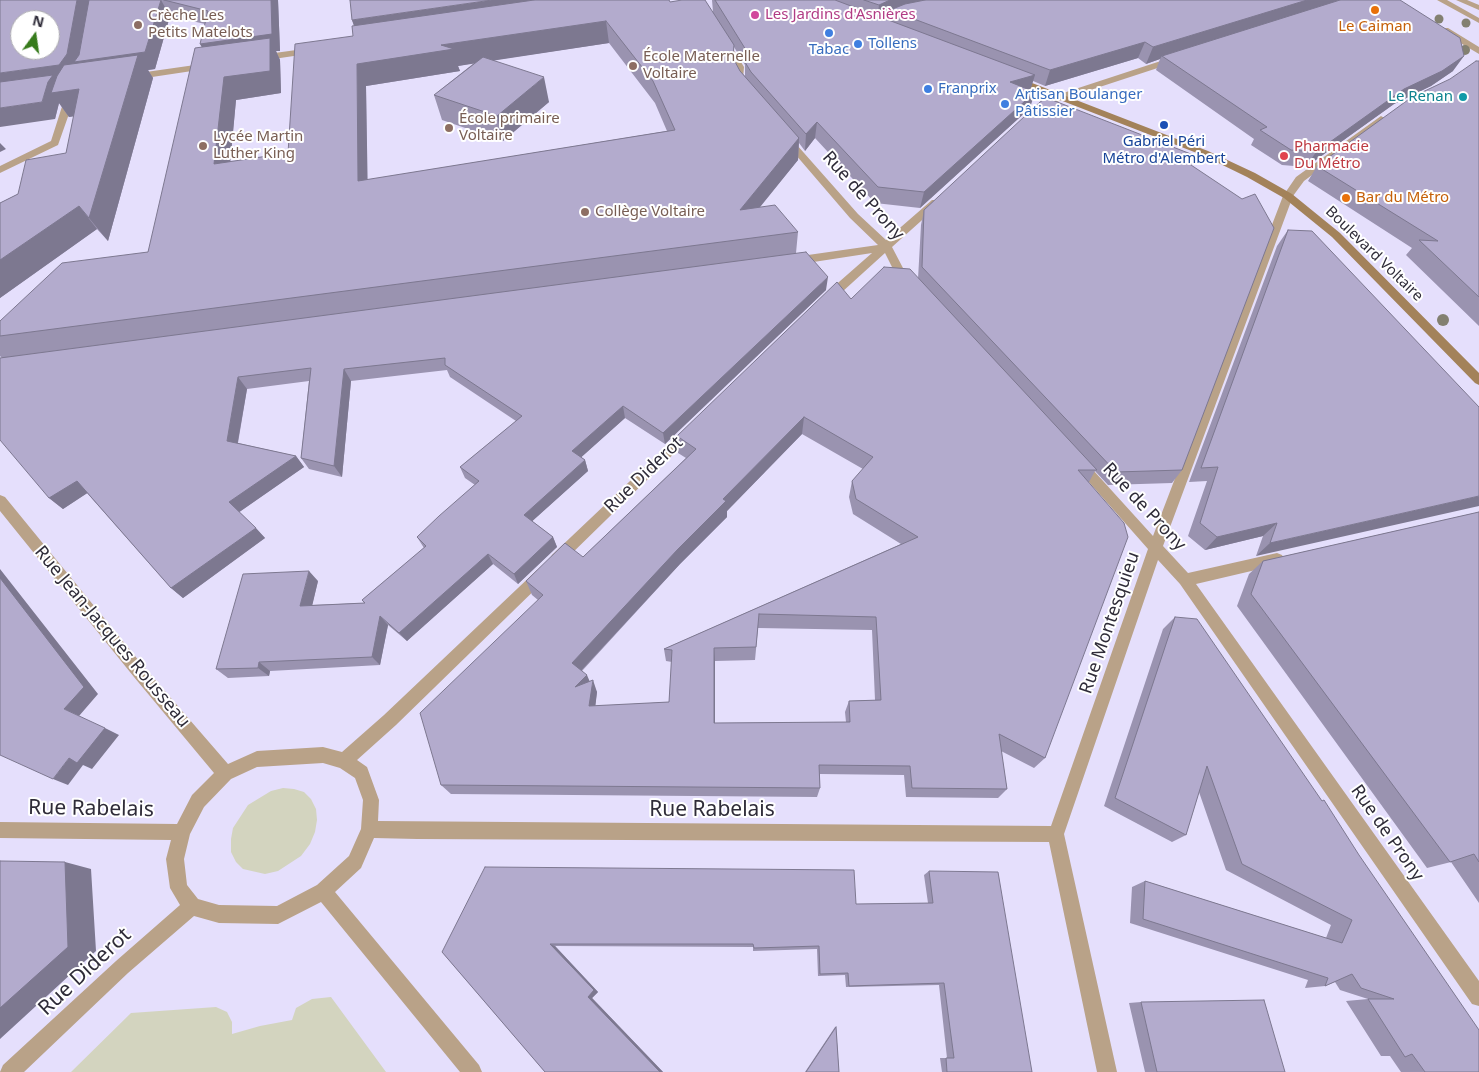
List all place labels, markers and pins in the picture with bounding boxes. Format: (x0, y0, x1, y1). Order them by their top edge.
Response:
marker: Le Caiman (1369, 4, 1381, 16)
place label: Les Jardins d'Asnières (765, 6, 916, 24)
place label: Crèche Les Petits Matelots (148, 7, 253, 42)
marker: Les Jardins d'Asnières (749, 9, 761, 21)
place label: Le Caiman (1338, 18, 1412, 36)
marker: Crèche Les Petits Matelots (132, 19, 144, 31)
marker: Tabac (823, 27, 835, 39)
place label: Tollens (868, 35, 917, 53)
marker: Tollens (852, 38, 864, 50)
place label: Tabac (809, 41, 849, 59)
place label: École Maternelle Voltaire (643, 48, 760, 83)
marker: École Maternelle Voltaire (627, 60, 639, 72)
place label: Franprix (938, 80, 997, 98)
marker: Franprix (922, 83, 934, 95)
place label: Artisan Boulanger Pâtissier (1015, 86, 1142, 121)
place label: Le Renan (1388, 88, 1453, 106)
marker: Le Renan (1457, 91, 1469, 103)
marker: Artisan Boulanger Pâtissier (999, 98, 1011, 110)
place label: École primaire Voltaire (459, 110, 560, 145)
marker: Gabriel Péri Métro d'Alembert (1158, 119, 1170, 131)
marker: École primaire Voltaire (443, 122, 455, 134)
place label: Lycée Martin Luther King (213, 128, 303, 163)
place label: Gabriel Péri Métro d'Alembert (1102, 133, 1226, 168)
place label: Pharmacie Du Métro (1294, 138, 1369, 173)
marker: Lycée Martin Luther King (197, 140, 209, 152)
marker: Pharmacie Du Métro (1278, 150, 1290, 162)
place label: Bar du Métro (1356, 189, 1449, 207)
marker: Bar du Métro (1340, 192, 1352, 204)
place label: Collège Voltaire (595, 203, 705, 221)
marker: Collège Voltaire (579, 206, 591, 218)

